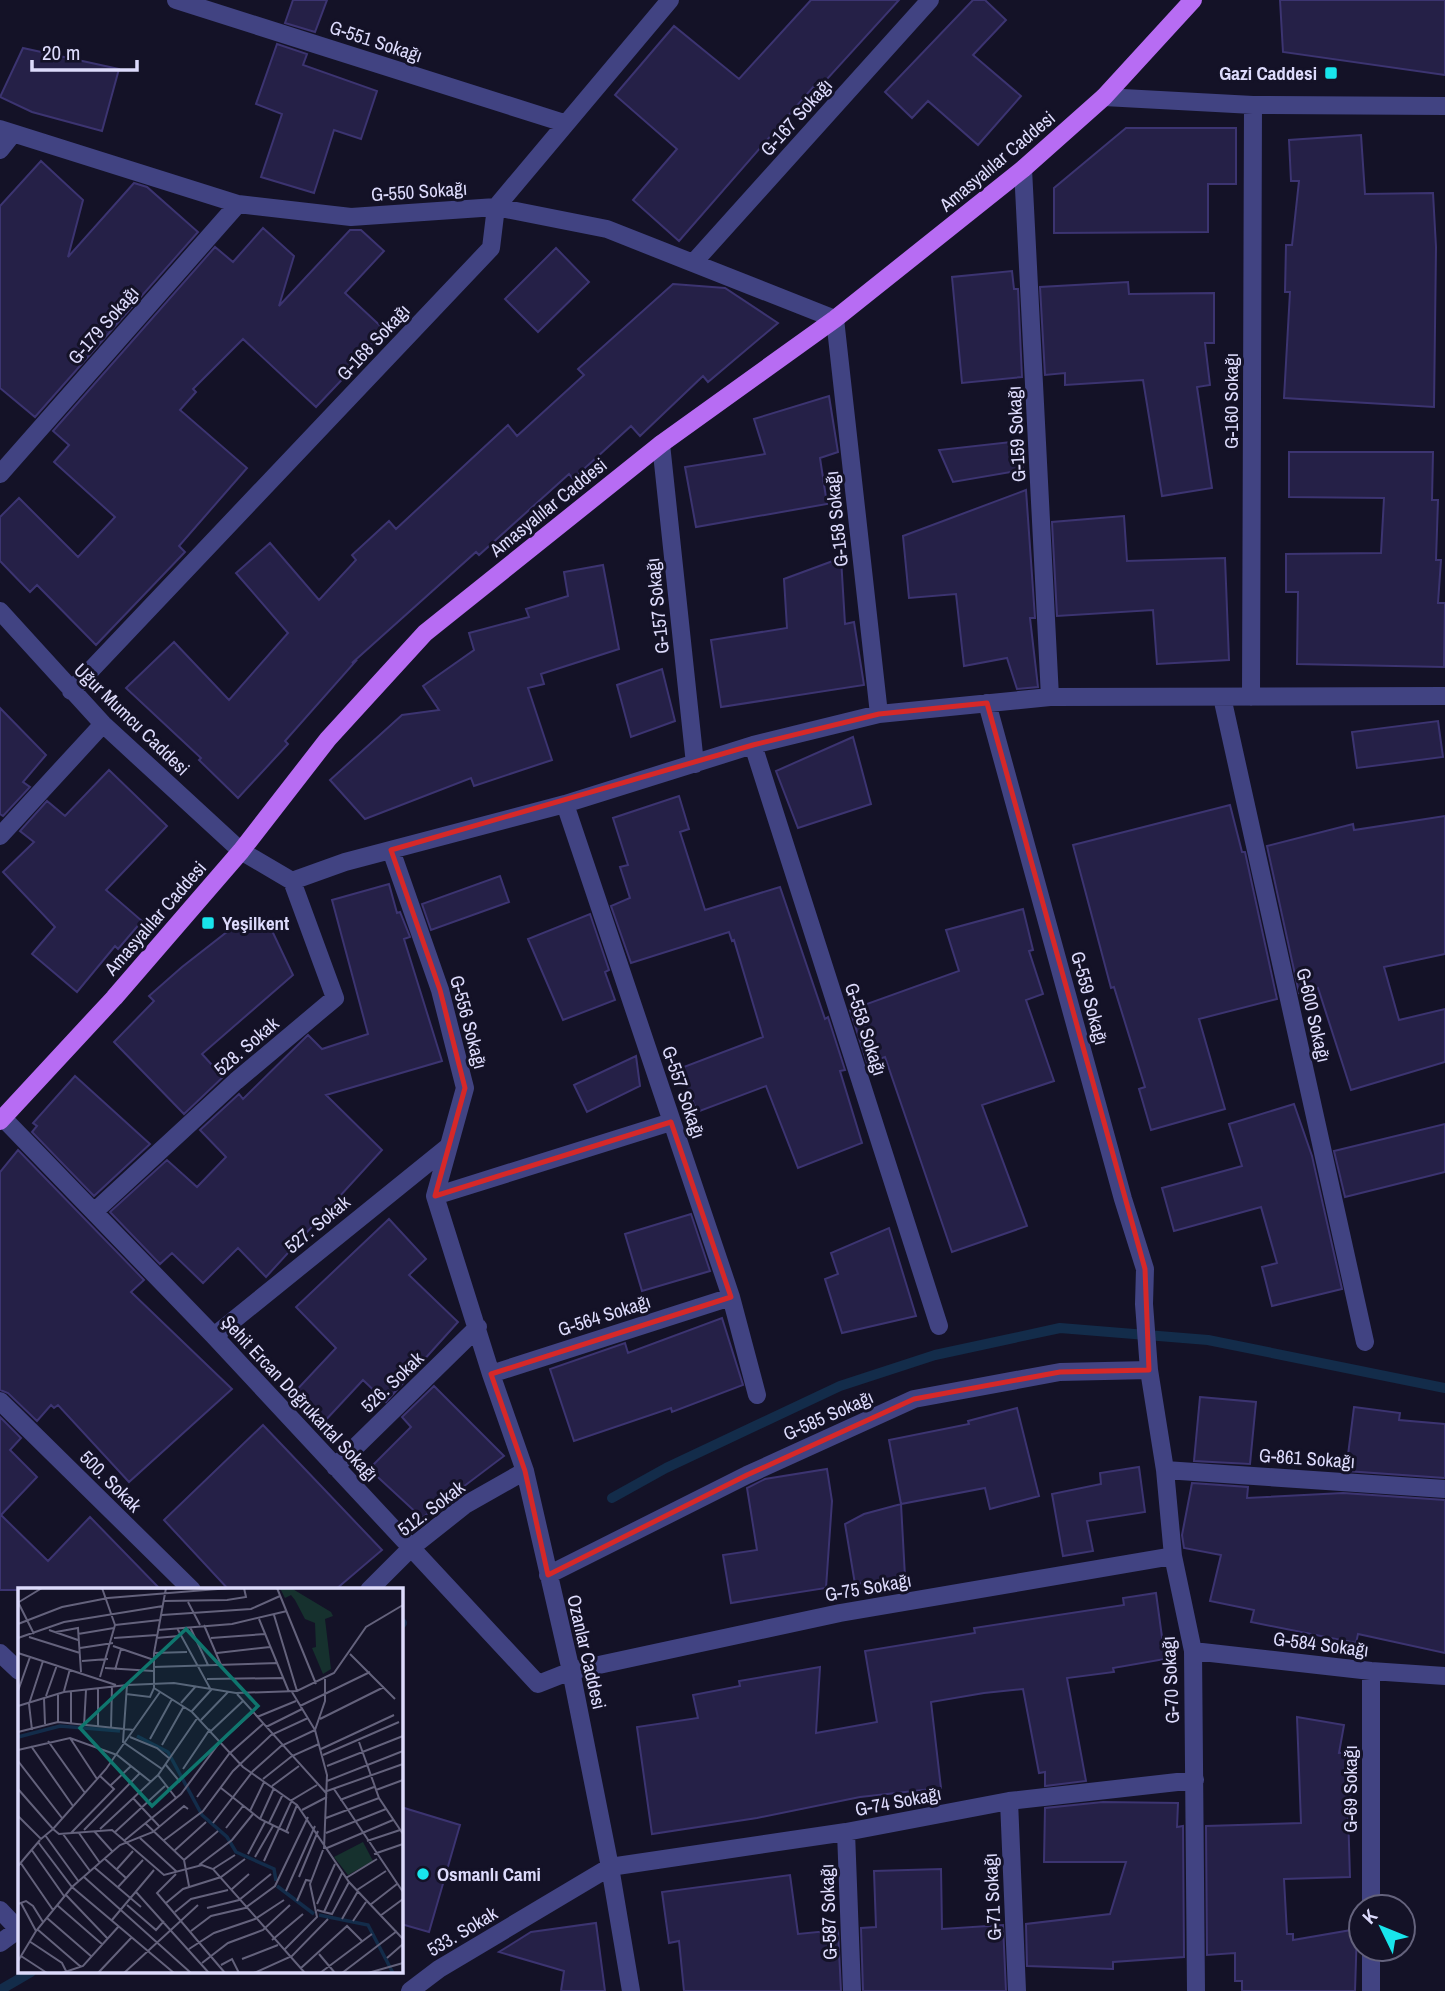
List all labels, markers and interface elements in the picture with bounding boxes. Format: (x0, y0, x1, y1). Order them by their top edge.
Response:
street label: G-551 Sokağı (326, 14, 426, 68)
scale bar (32, 28, 136, 72)
text: 20 m (42, 38, 80, 67)
place label: Gazi Caddesi (1219, 60, 1317, 86)
marker: Gazi Caddesi (1323, 65, 1339, 81)
street label: G-167 Sokağı (754, 73, 838, 161)
street label: Amasyalılar Caddesi (933, 105, 1060, 218)
street label: G-550 Sokağı (370, 175, 468, 207)
street label: G-179 Sokağı (62, 280, 144, 370)
street label: G-168 Sokağı (331, 298, 415, 386)
street label: G-160 Sokağı (1218, 353, 1244, 449)
street label: G-159 Sokağı (1001, 385, 1031, 483)
street label: Amasyalılar Caddesi (483, 452, 612, 563)
street label: G-158 Sokağı (818, 470, 854, 568)
street label: G-157 Sokağı (639, 557, 675, 655)
street label: Uğur Mumcu Caddesi (68, 657, 196, 781)
street label: Amasyalılar Caddesi (97, 855, 212, 982)
place label: Yeşilkent (222, 910, 289, 936)
marker: Yeşilkent (200, 915, 216, 931)
street label: G-559 Sokağı (1065, 948, 1115, 1048)
street label: G-600 Sokağı (1291, 965, 1337, 1065)
street label: G-556 Sokağı (444, 972, 494, 1072)
street label: G-558 Sokağı (839, 979, 893, 1079)
street label: 528. Sokak (208, 1010, 284, 1081)
street label: G-557 Sokağı (656, 1042, 712, 1142)
street label: 527. Sokak (279, 1189, 355, 1259)
street label: G-564 Sokağı (554, 1288, 654, 1342)
street label: Şehit Ercan Doğrukartal Sokağı (216, 1309, 384, 1487)
street label: 526. Sokak (355, 1345, 429, 1418)
street label: G-585 Sokağı (779, 1384, 877, 1446)
street label: G-861 Sokağı (1258, 1442, 1356, 1474)
street label: 500. Sokak (74, 1444, 148, 1518)
street label: 512. Sokak (392, 1474, 470, 1542)
street label: G-75 Sokağı (823, 1567, 913, 1607)
inset map (18, 1588, 402, 1974)
street label: Ozanlar Caddesi (561, 1592, 613, 1712)
street label: G-584 Sokağı (1272, 1625, 1370, 1663)
street label: G-70 Sokağı (1155, 1636, 1185, 1724)
street label: G-69 Sokağı (1337, 1745, 1363, 1833)
street label: G-74 Sokağı (853, 1780, 943, 1822)
street label: G-71 Sokağı (977, 1853, 1007, 1941)
place label: Osmanlı Cami (437, 1861, 541, 1887)
street label: G-587 Sokağı (813, 1864, 843, 1960)
marker: Osmanlı Cami (415, 1866, 431, 1882)
north arrow (1347, 1893, 1417, 1963)
street label: 533. Sokak (422, 1900, 502, 1962)
text: K (1356, 1903, 1383, 1929)

